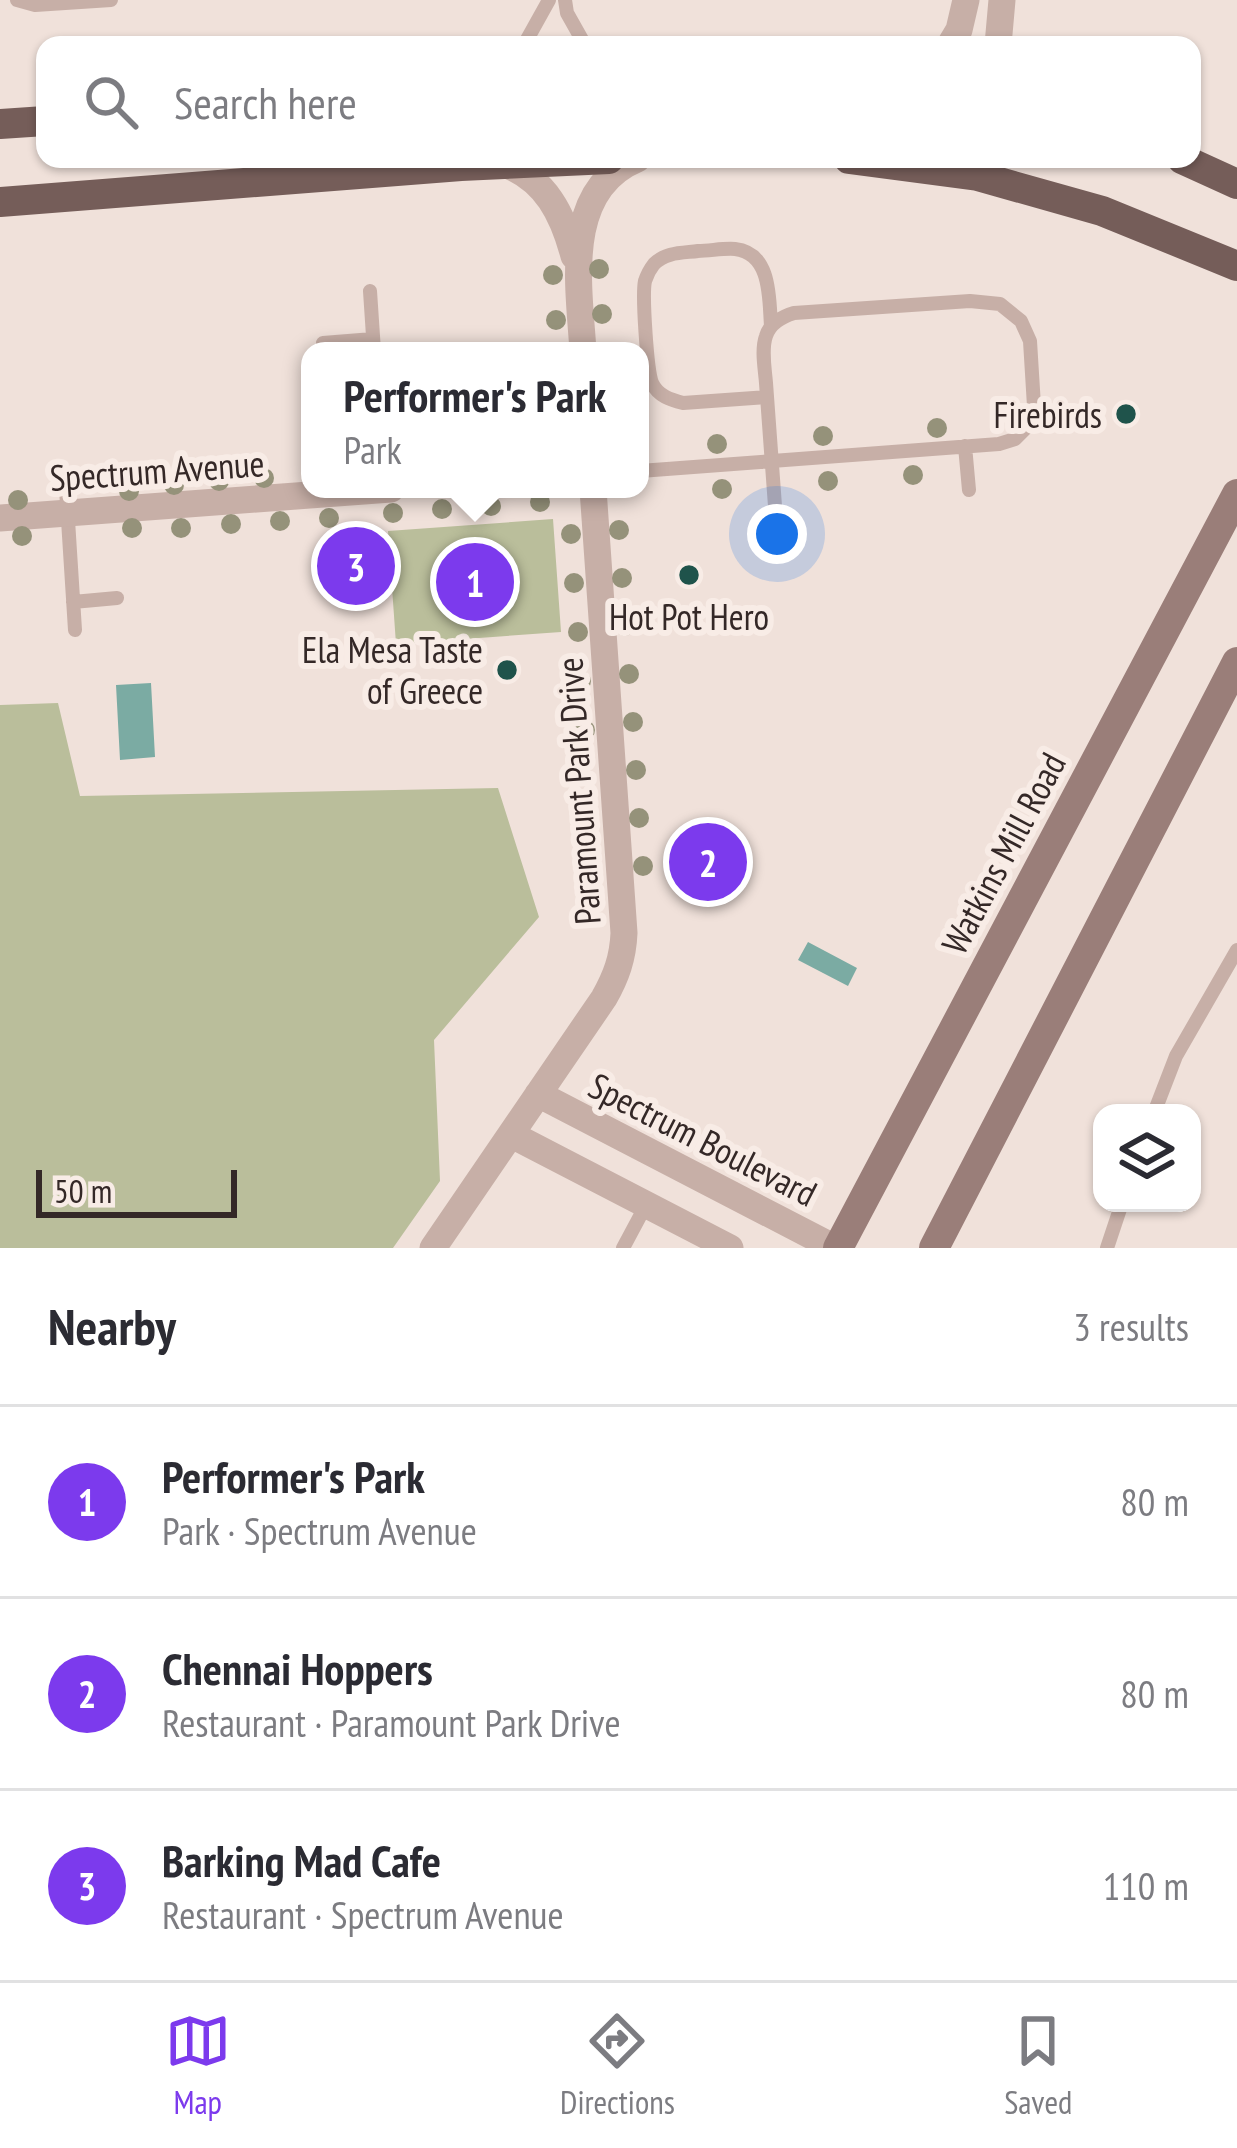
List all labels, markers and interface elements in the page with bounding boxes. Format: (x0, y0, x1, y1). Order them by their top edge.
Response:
search box (36, 36, 1201, 168)
icon: search (78, 69, 144, 135)
text: Search here (174, 73, 357, 131)
popup (301, 342, 649, 498)
text: Performer's Park (344, 366, 606, 424)
place label: Firebirds (994, 391, 1102, 438)
marker: Firebirds (1113, 401, 1139, 427)
text: Park (344, 424, 402, 475)
street label: Spectrum Avenue (48, 439, 266, 501)
your location (747, 504, 807, 564)
pin: 3 (317, 521, 395, 611)
pin: 1 (436, 537, 514, 627)
marker: Hot Pot Hero (676, 562, 702, 588)
place label: Hot Pot Hero (609, 593, 769, 640)
place label: Ela Mesa Taste of Greece (302, 626, 483, 714)
street label: Paramount Park Drive (545, 656, 611, 926)
marker: Ela Mesa Taste of Greece (494, 657, 520, 683)
street label: Watkins Mill Road (930, 744, 1076, 962)
pin: 2 (669, 817, 747, 907)
street label: Spectrum Boulevard (581, 1061, 825, 1217)
map controls (1093, 1104, 1201, 1212)
button: layers (1093, 1104, 1201, 1212)
scale bar (36, 1164, 237, 1217)
text: 50 m (54, 1169, 112, 1212)
text: Nearby (48, 1293, 176, 1359)
text: 3 results (1073, 1301, 1189, 1352)
text: Performer's Park (162, 1447, 425, 1505)
text: 1 (78, 1476, 96, 1527)
text: 80 m (1120, 1476, 1189, 1527)
text: Park · Spectrum Avenue (162, 1505, 477, 1556)
text: Chennai Hoppers (162, 1639, 433, 1697)
text: 2 (78, 1668, 96, 1719)
text: 80 m (1120, 1668, 1189, 1719)
text: Restaurant · Paramount Park Drive (162, 1697, 621, 1748)
text: Barking Mad Cafe (162, 1831, 441, 1889)
text: 3 (78, 1860, 96, 1911)
text: 110 m (1103, 1860, 1189, 1911)
text: Restaurant · Spectrum Avenue (162, 1889, 564, 1940)
tab: Map (165, 2008, 231, 2123)
tab: Directions (560, 2008, 675, 2123)
tab: Saved (1004, 2008, 1072, 2123)

